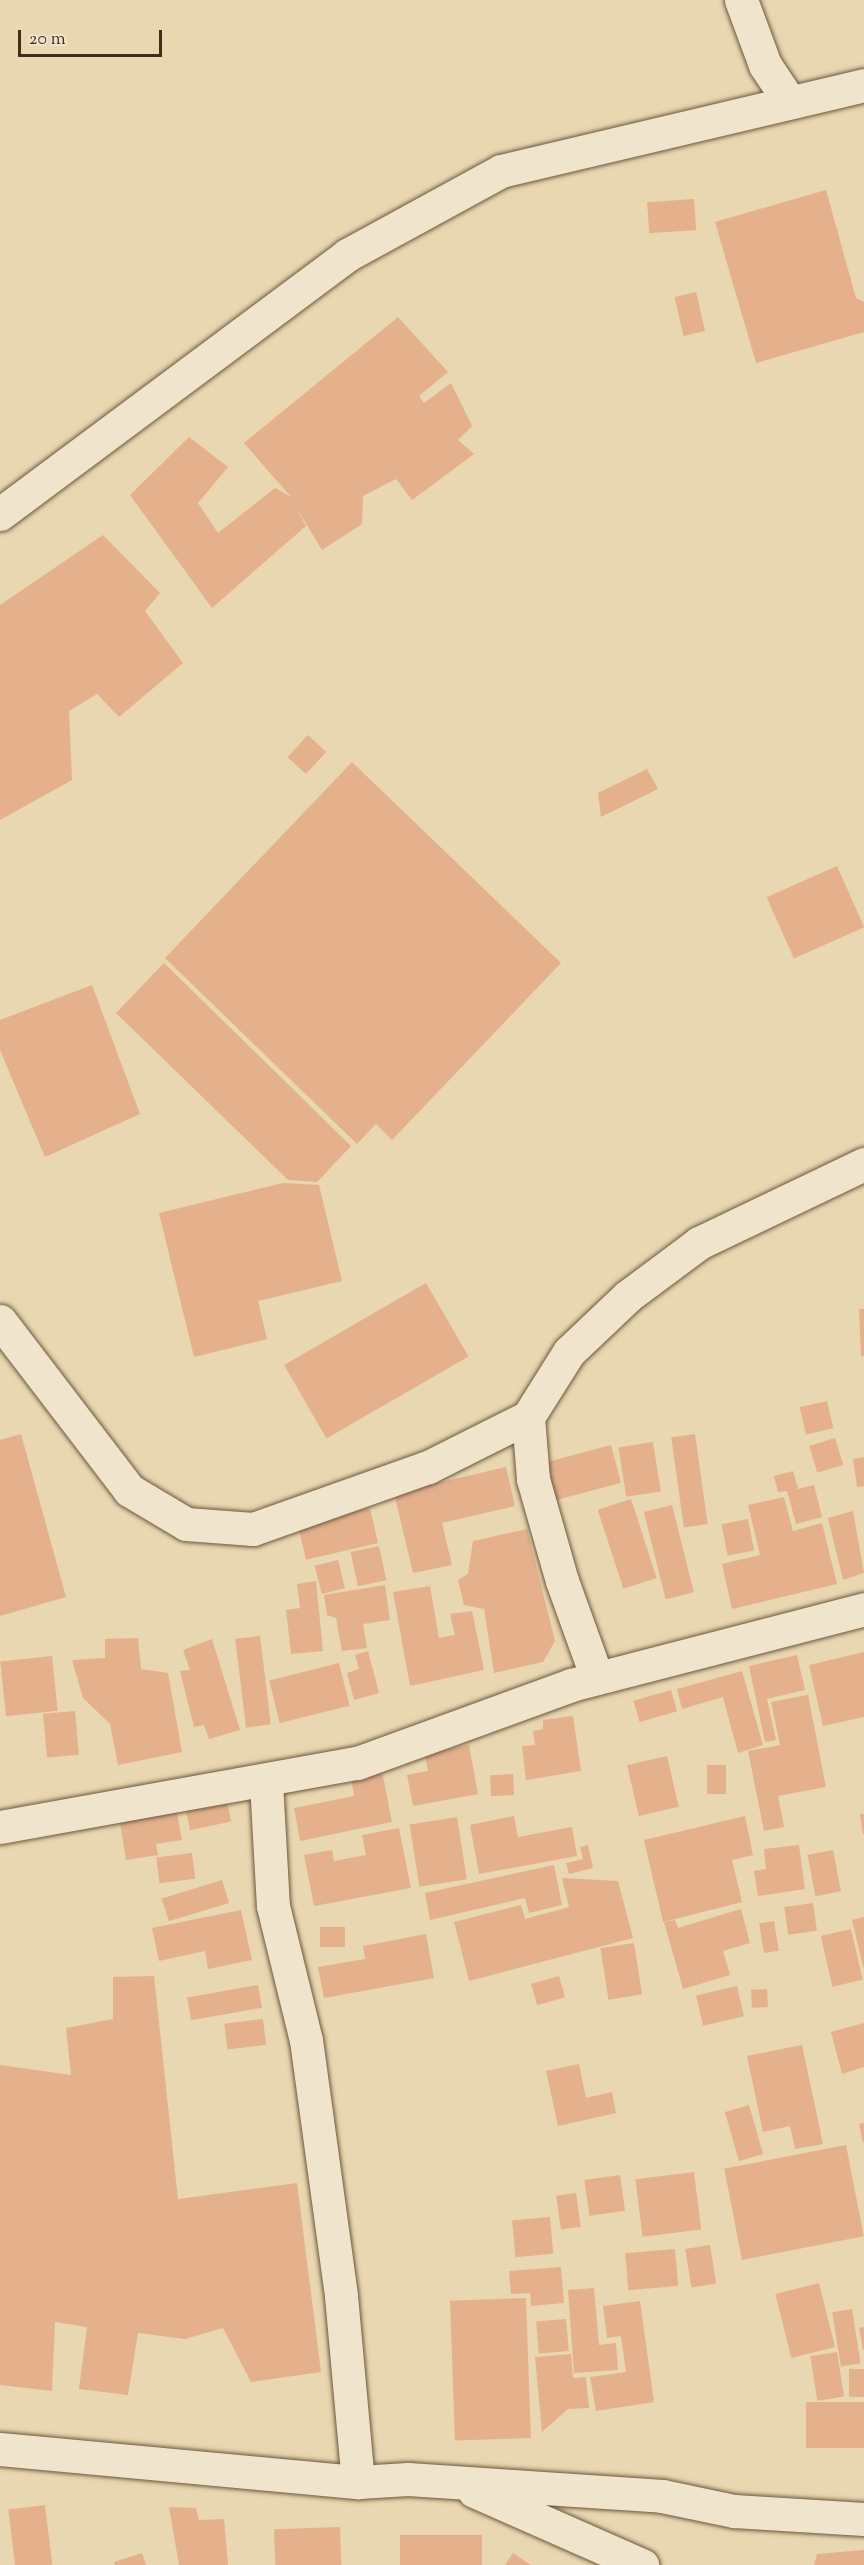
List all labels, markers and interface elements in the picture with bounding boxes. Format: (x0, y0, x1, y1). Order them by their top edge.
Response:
scale bar (21, 18, 165, 56)
text: 20 m (29, 27, 66, 53)

